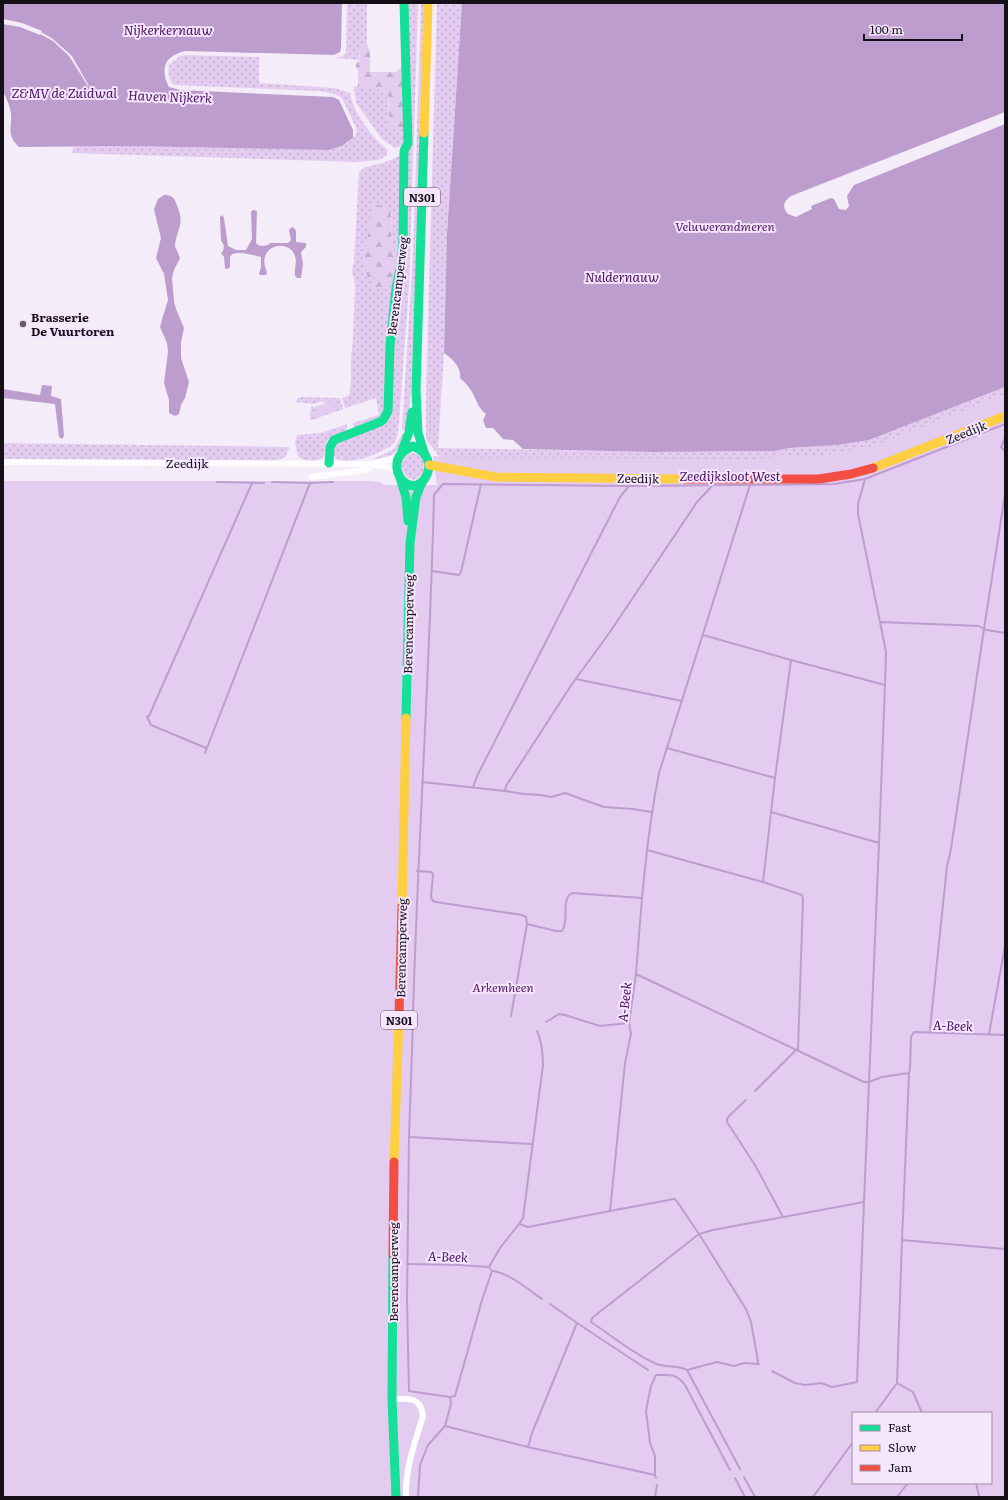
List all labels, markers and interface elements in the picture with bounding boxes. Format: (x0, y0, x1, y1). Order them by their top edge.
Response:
scale bar (864, 16, 962, 42)
water label: Nijkerkernauw (123, 20, 213, 39)
text: 100 m (870, 20, 903, 38)
water label: Z&MV de Zuidwal (11, 83, 117, 102)
water label: Haven Nijkerk (128, 85, 213, 107)
road number: N301 (404, 188, 440, 206)
park label: Veluwerandmeren (675, 217, 775, 235)
street label: Berencamperweg (382, 235, 412, 337)
water label: Nuldernauw (585, 267, 660, 286)
place label: Brasserie De Vuurtoren (31, 308, 115, 340)
marker: Brasserie De Vuurtoren (18, 319, 28, 329)
street label: Zeedijk (943, 415, 990, 448)
street label: Zeedijk (166, 454, 209, 472)
water label: Zeedijksloot West (679, 466, 782, 485)
street label: Zeedijk (617, 469, 660, 487)
street label: Berencamperweg (398, 574, 418, 674)
street label: Berencamperweg (391, 898, 411, 998)
park label: Arkemheen (472, 978, 534, 996)
water label: A-Beek (612, 980, 636, 1023)
road number: N301 (381, 1011, 417, 1029)
water label: A-Beek (932, 1015, 974, 1035)
street label: Berencamperweg (384, 1222, 402, 1322)
water label: A-Beek (427, 1246, 469, 1266)
legend (852, 1412, 992, 1484)
text: Fast (888, 1418, 912, 1436)
text: Slow (888, 1438, 917, 1456)
text: Jam (888, 1458, 913, 1476)

